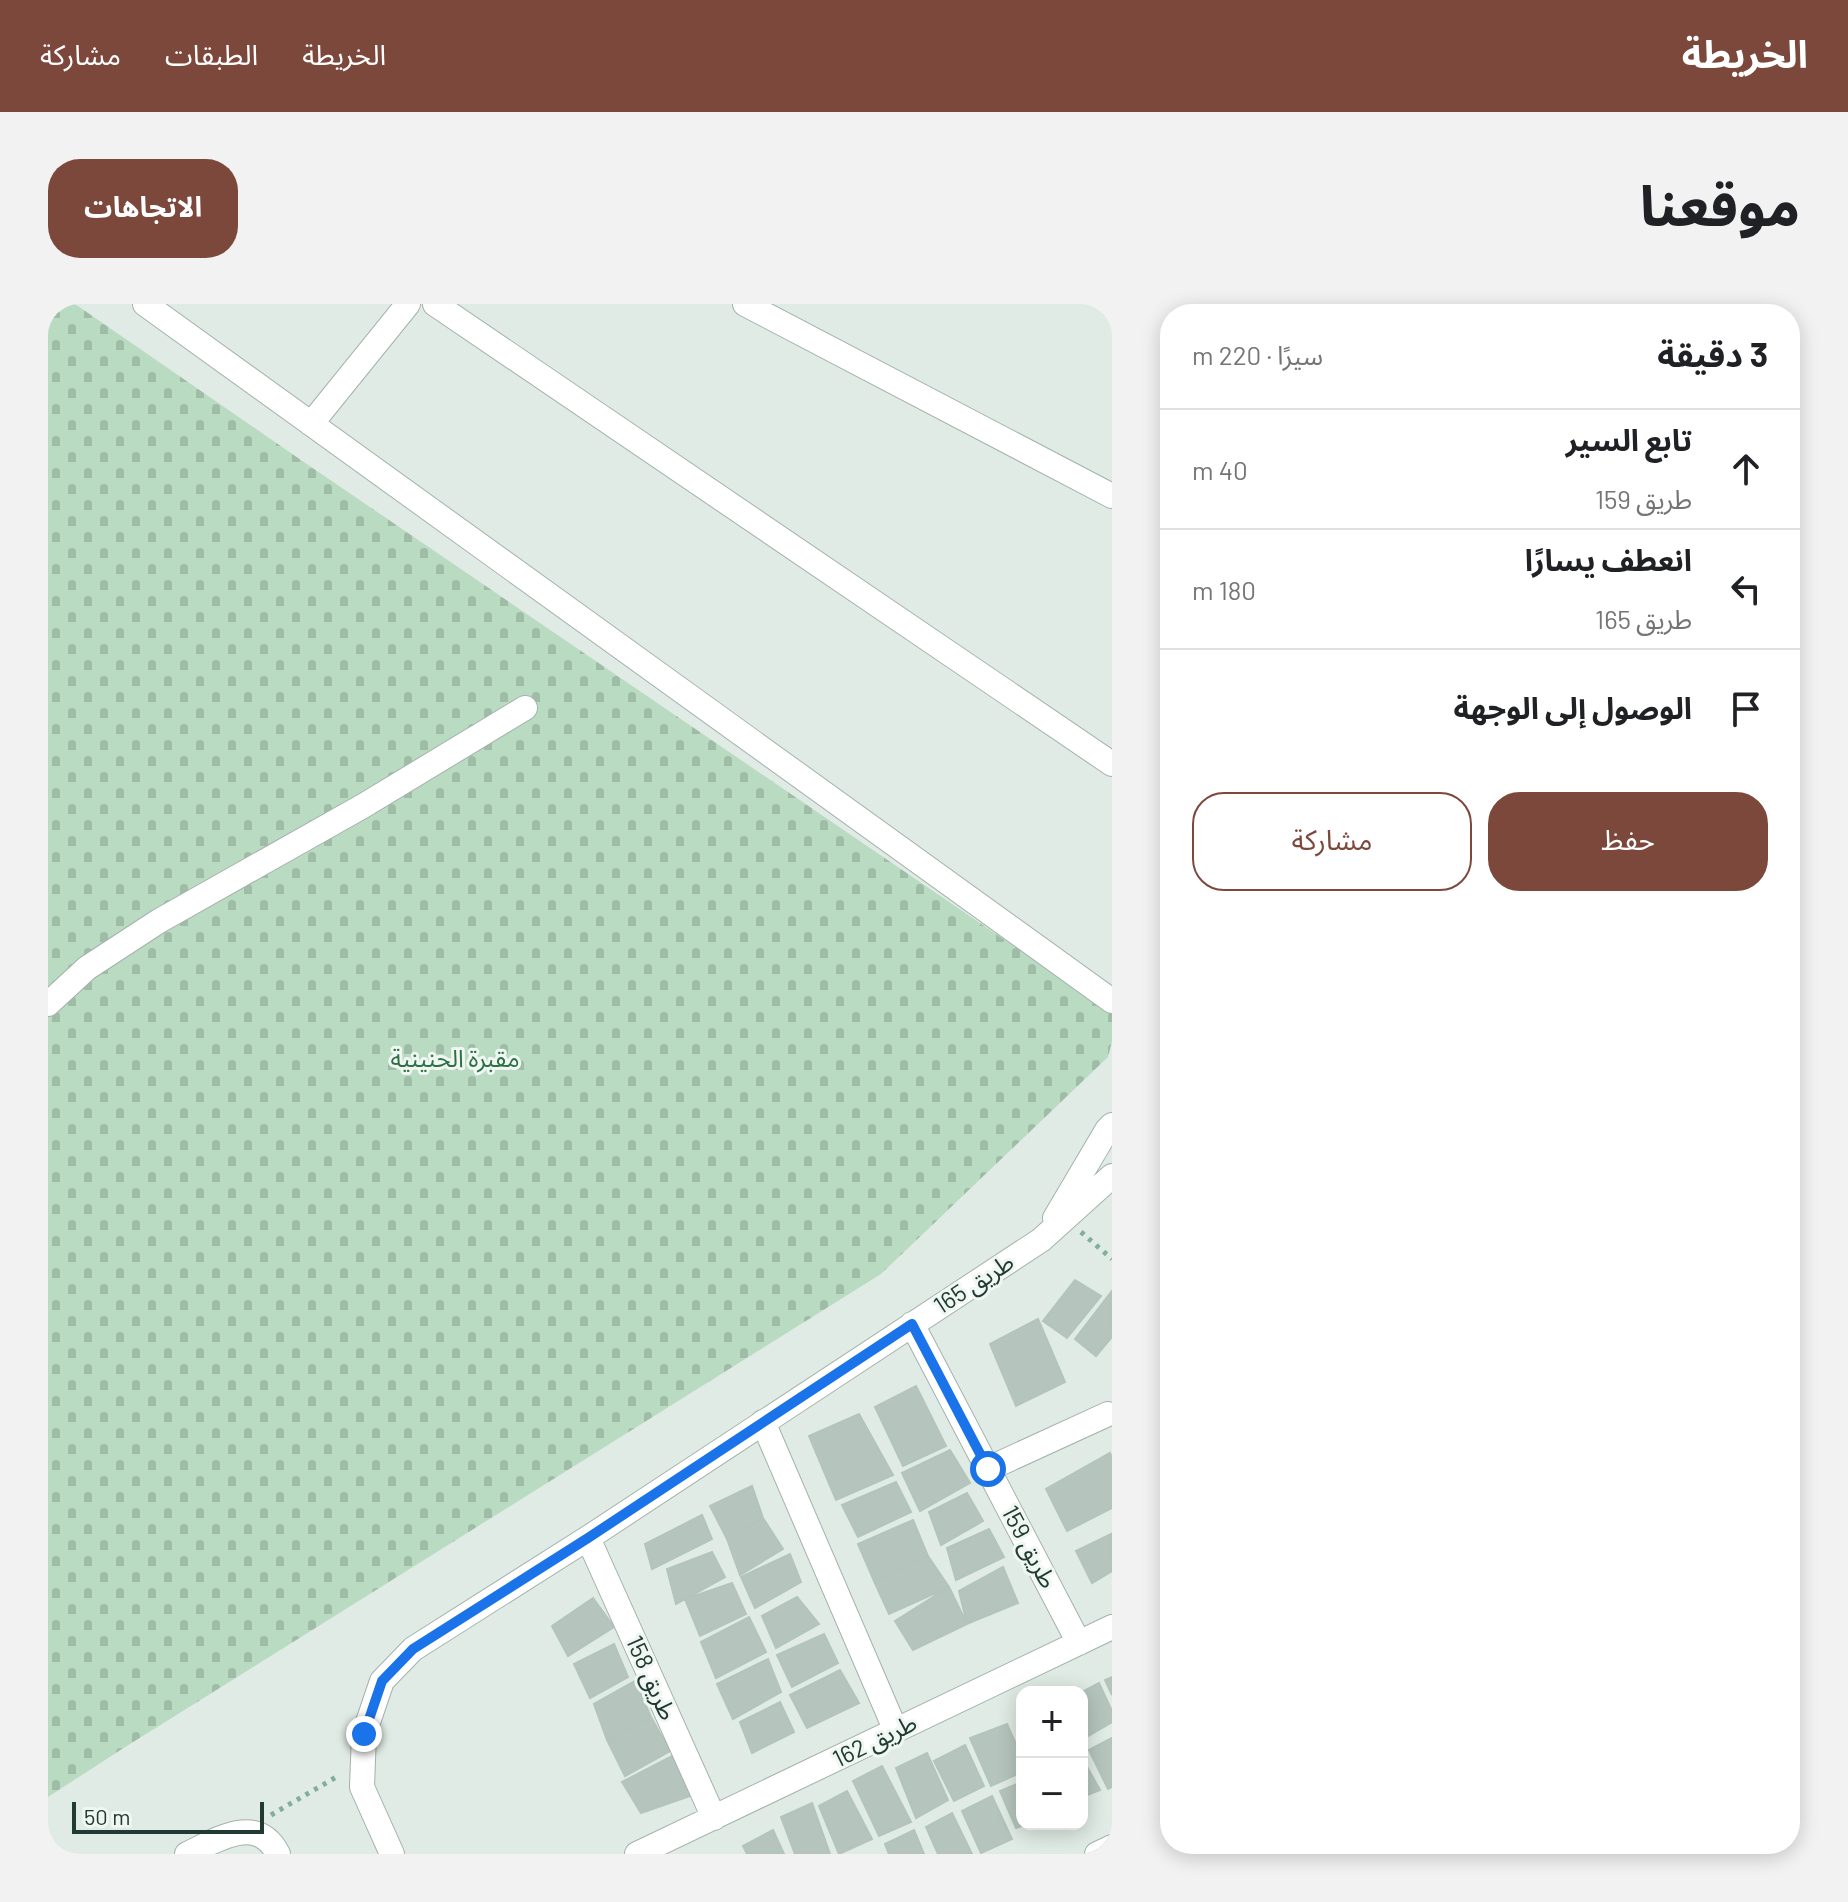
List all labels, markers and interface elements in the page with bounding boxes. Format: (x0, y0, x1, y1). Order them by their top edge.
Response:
text: الخريطة (1682, 30, 1808, 76)
text: مشاركة (40, 37, 121, 71)
text: الطبقات (165, 37, 258, 71)
text: الخريطة (302, 37, 386, 71)
button: الاتجاهات (48, 159, 238, 258)
text: موقعنا (1640, 170, 1800, 237)
text: 3 دقيقة (1657, 333, 1768, 374)
text: سيرًا · 220 m (1192, 339, 1323, 370)
text: تابع السير (1566, 421, 1692, 457)
icon: ahead (1724, 447, 1768, 491)
text: 40 m (1192, 454, 1248, 485)
text: طريق 159 (1595, 483, 1692, 514)
text: انعطف يسارًا (1525, 541, 1692, 577)
icon: left (1724, 567, 1768, 611)
text: 180 m (1192, 574, 1256, 605)
text: طريق 165 (1595, 603, 1692, 634)
icon: arrive (1724, 687, 1768, 731)
text: الوصول إلى الوجهة (1453, 689, 1692, 725)
button: مشاركة (1192, 792, 1472, 891)
button: حفظ (1488, 792, 1768, 891)
park label: مقبرة الحنينية (390, 1043, 520, 1073)
street label: طريق 165 (928, 1246, 1020, 1321)
route start (970, 1451, 1006, 1487)
street label: طريق 159 (995, 1500, 1064, 1594)
street label: طريق 158 (619, 1631, 684, 1725)
map controls (1016, 1686, 1088, 1830)
button: + (1016, 1686, 1088, 1758)
street label: طريق 162 (828, 1707, 922, 1774)
route end (346, 1716, 382, 1752)
button: − (1016, 1758, 1088, 1830)
scale bar (72, 1798, 264, 1834)
text: 50 m (84, 1803, 130, 1829)

